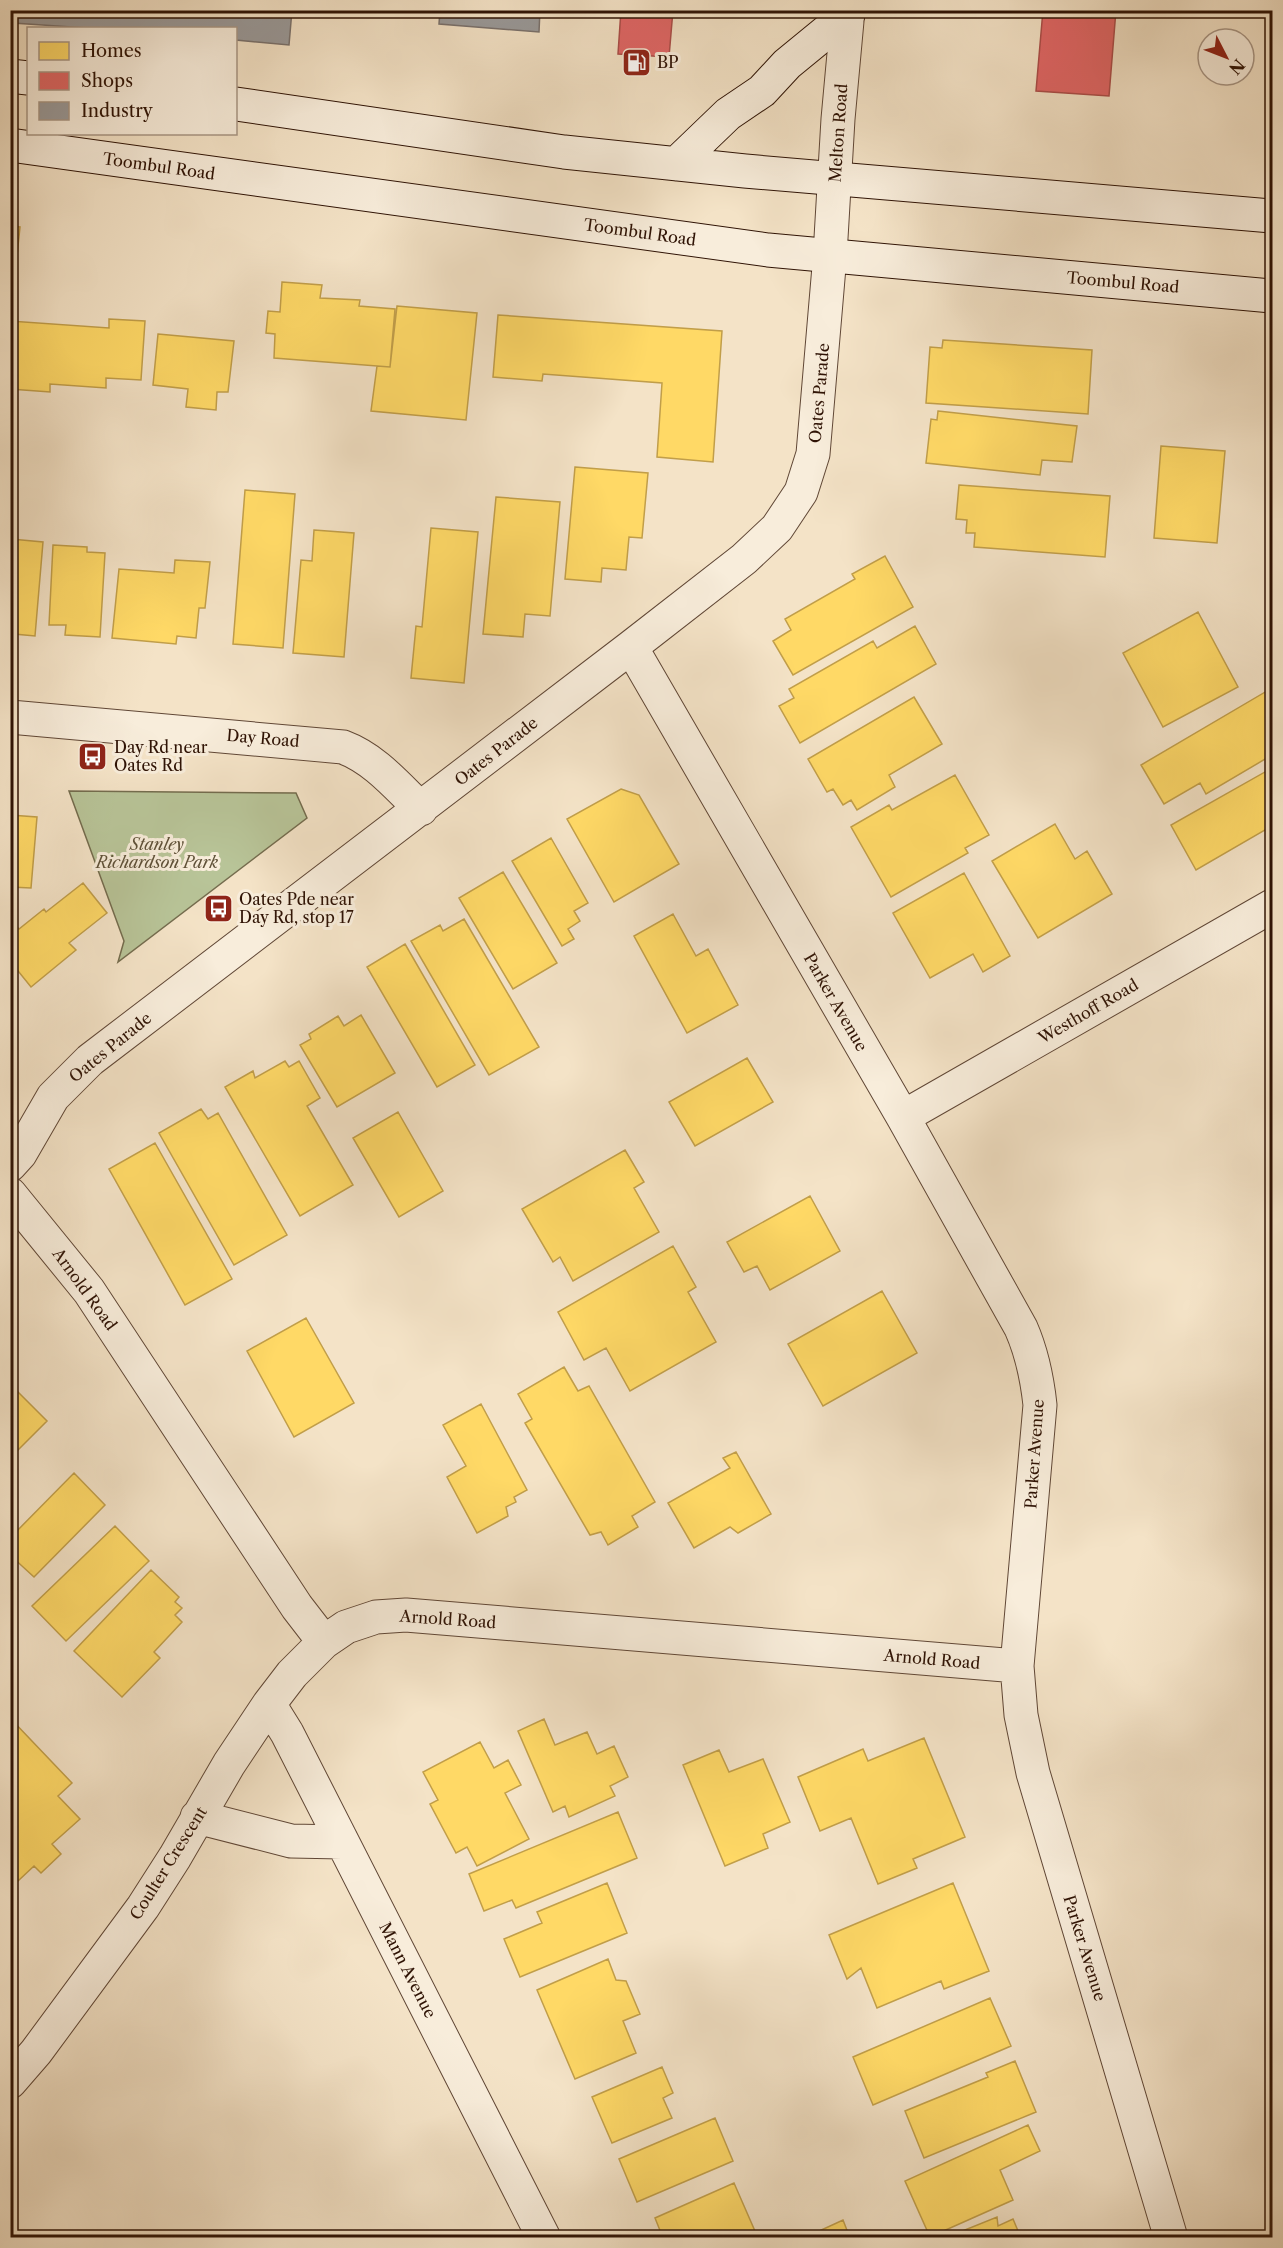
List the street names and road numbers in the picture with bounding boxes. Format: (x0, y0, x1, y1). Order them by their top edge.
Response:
street label: Melton Road (825, 83, 851, 183)
street label: Toombul Road (102, 148, 217, 184)
street label: Toombul Road (583, 214, 698, 250)
street label: Toombul Road (1066, 267, 1180, 297)
street label: Oates Parade (805, 342, 833, 444)
street label: Oates Parade (450, 712, 542, 790)
street label: Day Road (226, 725, 301, 751)
street label: Parker Avenue (800, 949, 872, 1055)
street label: Westhoff Road (1034, 974, 1142, 1048)
street label: Oates Parade (65, 1008, 155, 1086)
street label: Arnold Road (48, 1243, 122, 1334)
street label: Parker Avenue (1020, 1398, 1048, 1510)
street label: Arnold Road (398, 1606, 497, 1632)
street label: Arnold Road (882, 1645, 981, 1673)
street label: Coulter Crescent (125, 1802, 211, 1923)
street label: Parker Avenue (1059, 1892, 1111, 2004)
street label: Mann Avenue (375, 1919, 441, 2021)

